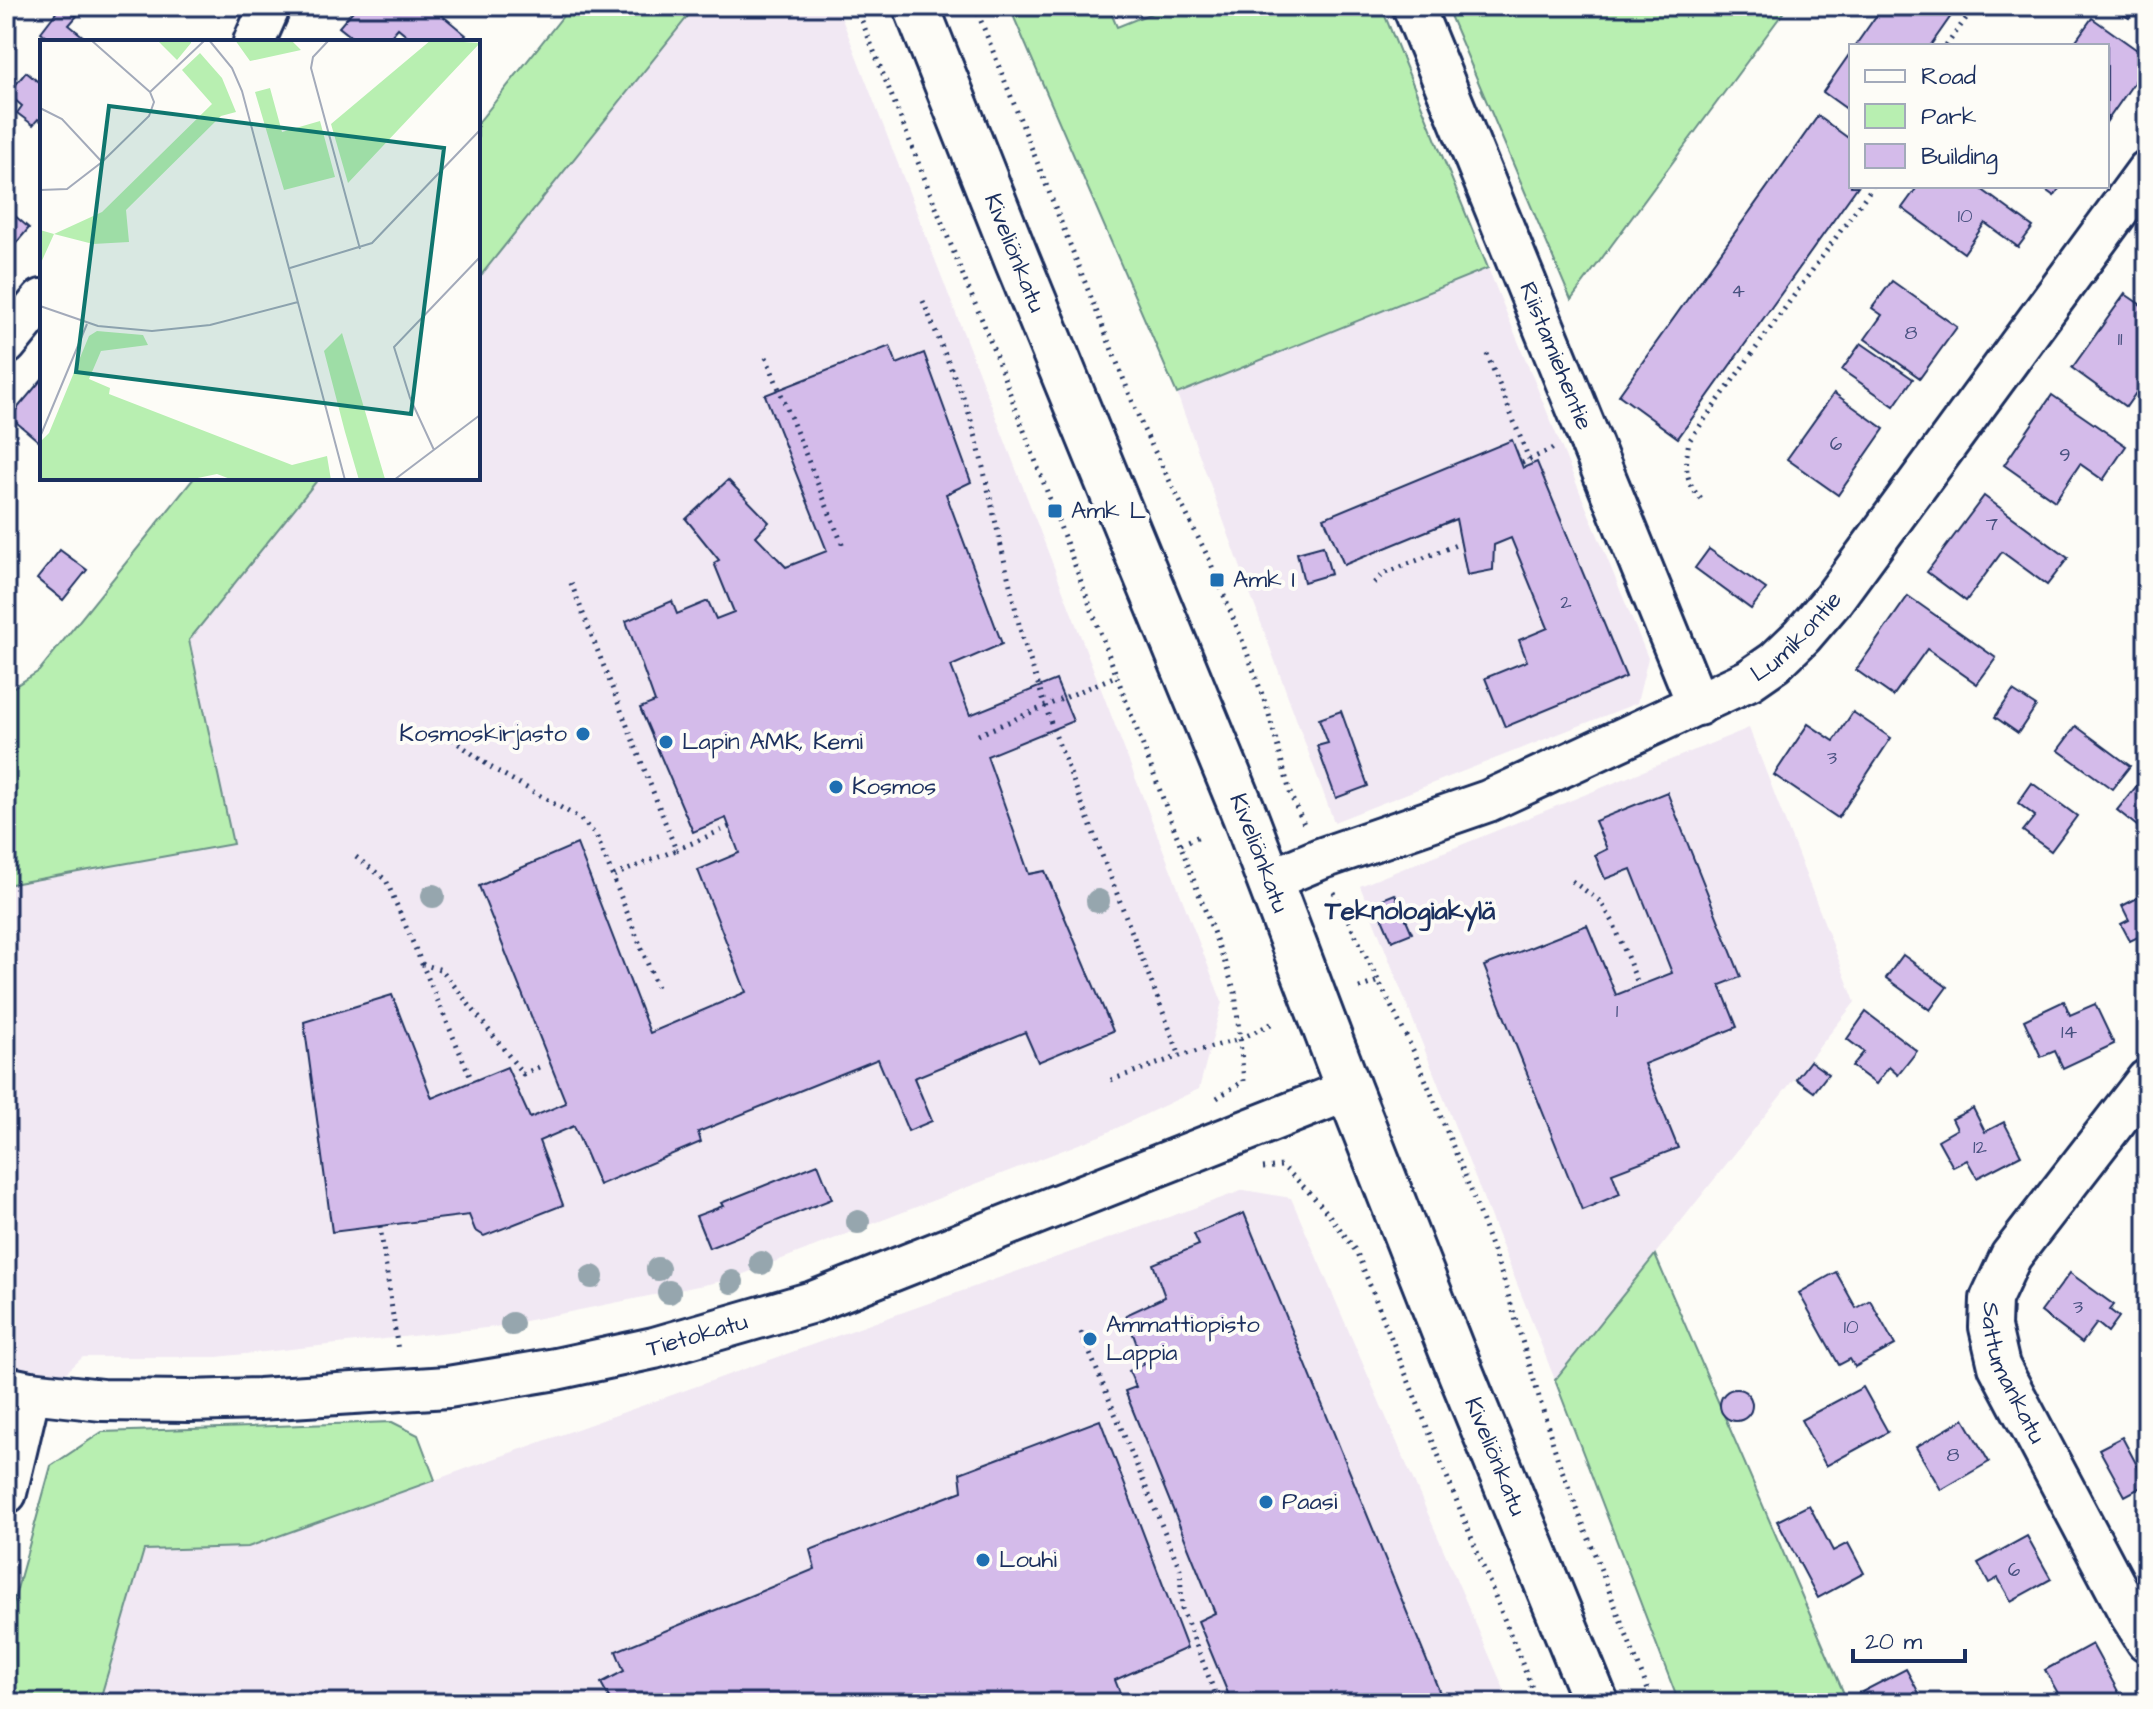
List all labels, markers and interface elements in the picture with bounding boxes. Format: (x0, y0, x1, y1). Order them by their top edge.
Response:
inset map (40, 40, 480, 480)
legend (1849, 44, 2109, 188)
text: Road (1921, 60, 1976, 94)
text: Park (1921, 100, 1977, 134)
text: Building (1921, 140, 1998, 175)
street label: Kiveliönkatu (975, 189, 1054, 318)
house number: 10 (1957, 202, 1973, 230)
street label: Riistamiehentie (1510, 277, 1601, 435)
house number: 4 (1731, 277, 1745, 305)
house number: 8 (1905, 319, 1918, 347)
house number: 11 (2117, 325, 2123, 353)
house number: 6 (1830, 430, 1843, 458)
house number: 9 (2059, 441, 2071, 469)
place label: Amk L (1071, 494, 1146, 528)
marker: Amk L (1046, 502, 1064, 520)
house number: 7 (1986, 510, 1998, 538)
place label: Amk I (1233, 563, 1295, 597)
marker: Amk I (1208, 571, 1226, 589)
street label: Lumikontie (1744, 584, 1850, 691)
house number: 2 (1560, 588, 1572, 616)
place label: Kosmoskirjasto (399, 717, 567, 751)
marker: Kosmoskirjasto (574, 725, 592, 743)
place label: Lapin AMK, Kemi (682, 725, 863, 759)
marker: Lapin AMK, Kemi (657, 733, 675, 751)
house number: 3 (1827, 744, 1837, 772)
place label: Kosmos (852, 770, 936, 804)
marker: Kosmos (827, 778, 845, 796)
street label: Kiveliönkatu (1221, 788, 1297, 918)
district label: Teknologiakylä (1324, 893, 1496, 932)
house number: 1 (1616, 997, 1619, 1025)
house number: 14 (2061, 1018, 2077, 1046)
house number: 12 (1973, 1133, 1988, 1161)
house number: 3 (2073, 1293, 2083, 1321)
street label: Sattumankatu (1973, 1301, 2054, 1450)
street label: Tietokatu (643, 1305, 752, 1366)
place label: Ammattiopisto Lappia (1106, 1308, 1260, 1370)
house number: 10 (1843, 1313, 1859, 1341)
marker: Ammattiopisto Lappia (1081, 1330, 1099, 1348)
street label: Kiveliönkatu (1456, 1392, 1535, 1521)
house number: 8 (1947, 1441, 1960, 1469)
place label: Paasi (1282, 1485, 1338, 1519)
marker: Paasi (1257, 1493, 1275, 1511)
place label: Louhi (999, 1543, 1057, 1577)
marker: Louhi (974, 1551, 992, 1569)
house number: 6 (2008, 1556, 2021, 1584)
scale bar (1853, 1613, 1965, 1663)
text: 20 m (1865, 1625, 1922, 1659)

